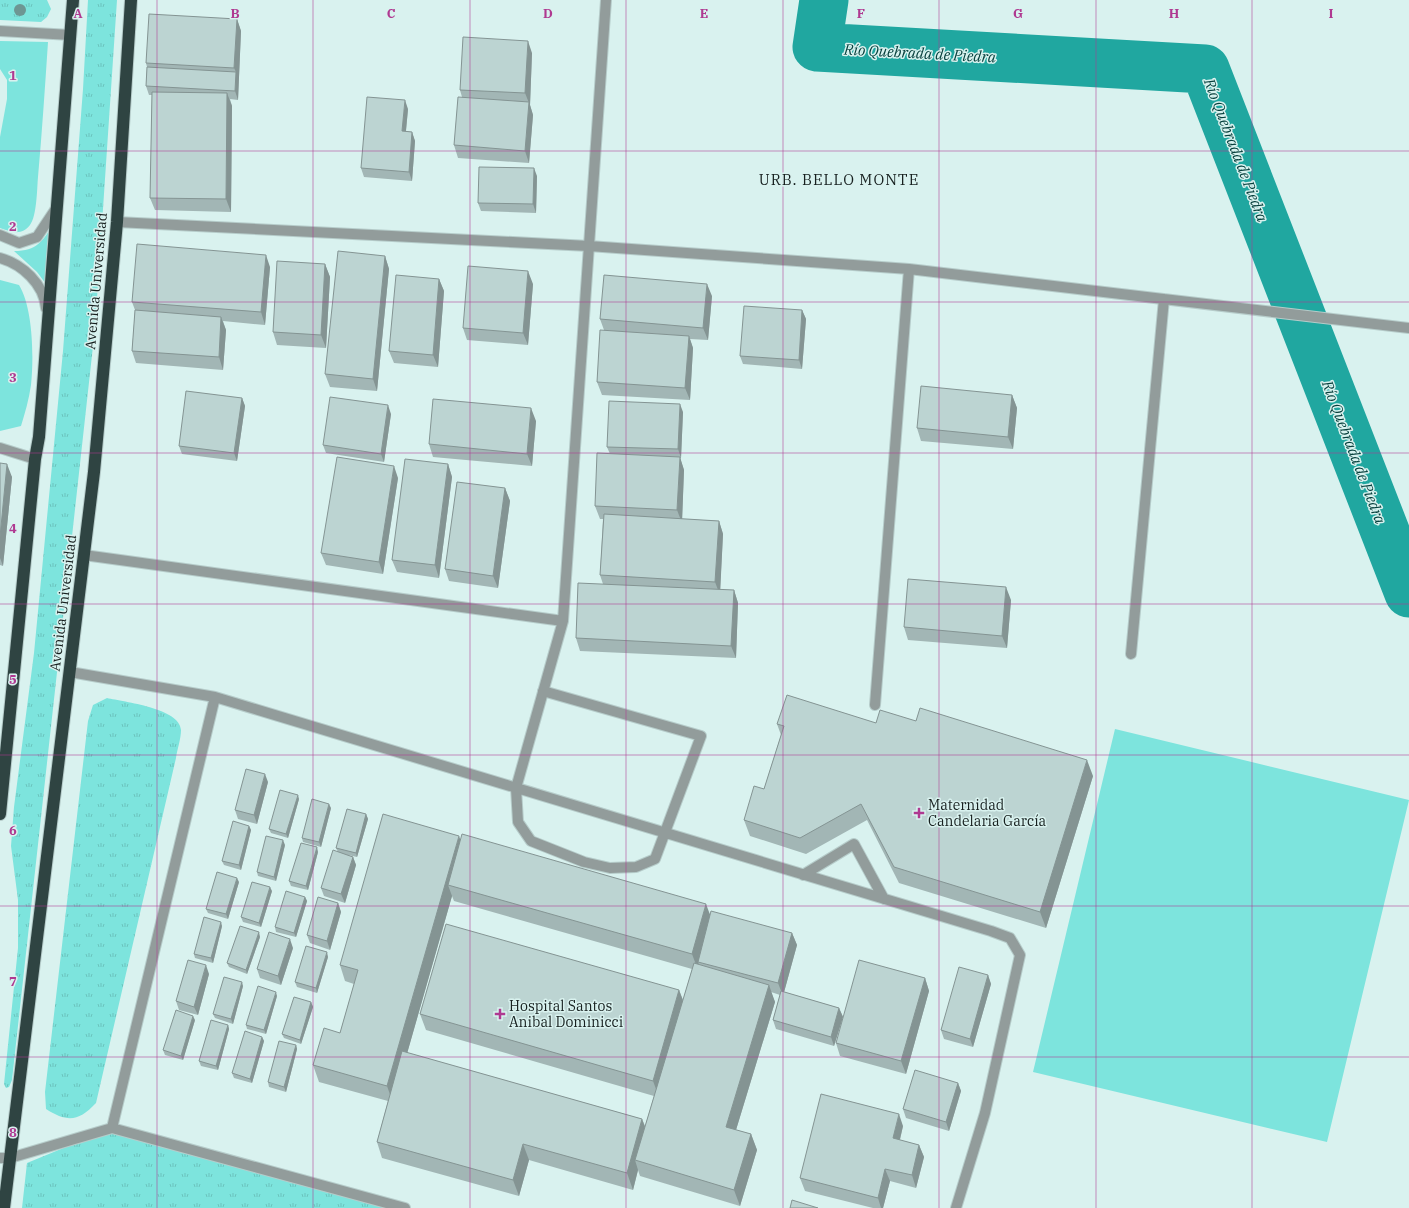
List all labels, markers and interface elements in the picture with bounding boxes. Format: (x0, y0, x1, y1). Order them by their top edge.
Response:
text: A (73, 5, 83, 22)
text: B (230, 5, 240, 22)
text: C (387, 5, 396, 22)
text: D (543, 5, 553, 22)
text: E (700, 5, 708, 22)
text: F (857, 5, 865, 22)
text: G (1013, 5, 1023, 22)
text: H (1169, 5, 1180, 22)
text: I (1329, 5, 1334, 22)
water label: Río Quebrada de Piedra (843, 39, 997, 67)
text: 1 (9, 67, 17, 84)
water label: Río Quebrada de Piedra (1200, 75, 1272, 225)
district label: URB. BELLO MONTE (759, 170, 919, 189)
street label: Avenida Universidad (81, 211, 111, 350)
text: 2 (9, 218, 17, 235)
text: 3 (9, 369, 17, 386)
water label: Río Quebrada de Piedra (1318, 377, 1390, 527)
text: 4 (9, 520, 17, 537)
street label: Avenida Universidad (46, 533, 80, 672)
text: 5 (9, 671, 17, 688)
place label: Maternidad Candelaria García (928, 796, 1047, 830)
marker: Maternidad Candelaria García (913, 807, 925, 819)
text: 6 (9, 822, 17, 839)
text: 7 (9, 973, 17, 990)
place label: Hospital Santos Anibal Dominicci (509, 997, 623, 1031)
marker: Hospital Santos Anibal Dominicci (494, 1008, 506, 1020)
text: 8 (9, 1124, 17, 1141)

